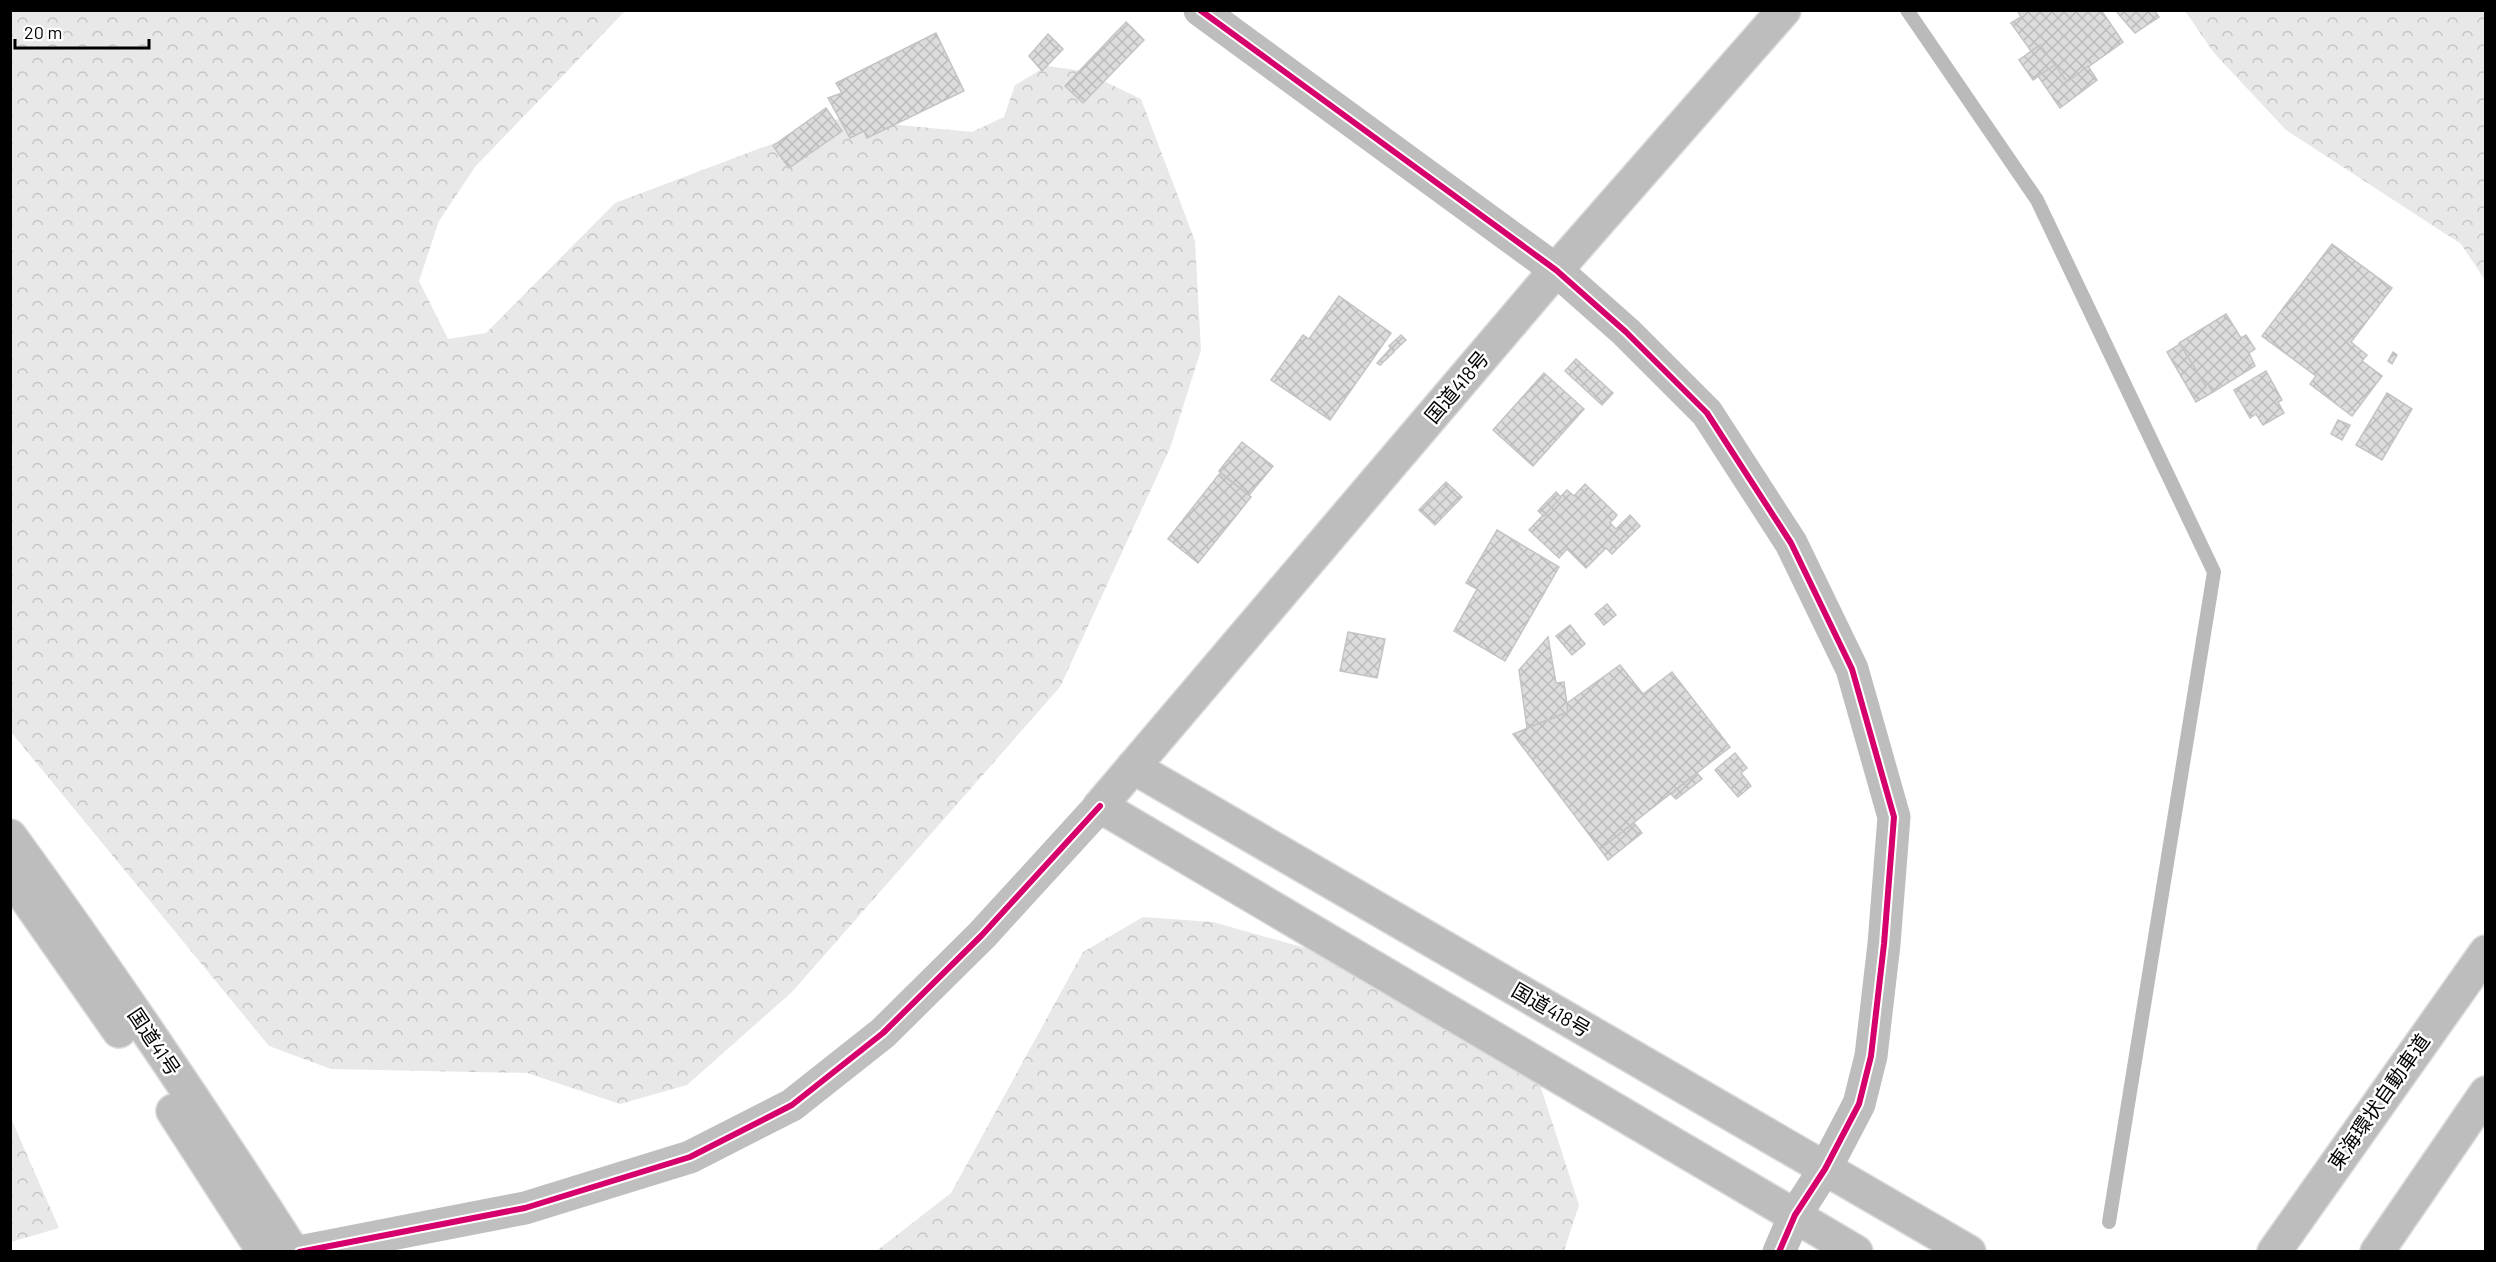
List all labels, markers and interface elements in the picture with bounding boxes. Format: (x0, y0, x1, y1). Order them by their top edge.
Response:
scale bar (15, 12, 148, 50)
text: 20 m (24, 21, 62, 43)
street label: 国道418号 (1419, 345, 1493, 427)
street label: 国道418号 (1508, 977, 1595, 1041)
street label: 国道41号 (124, 1003, 186, 1080)
street label: 東海環状自動車道 (2322, 1029, 2434, 1174)

